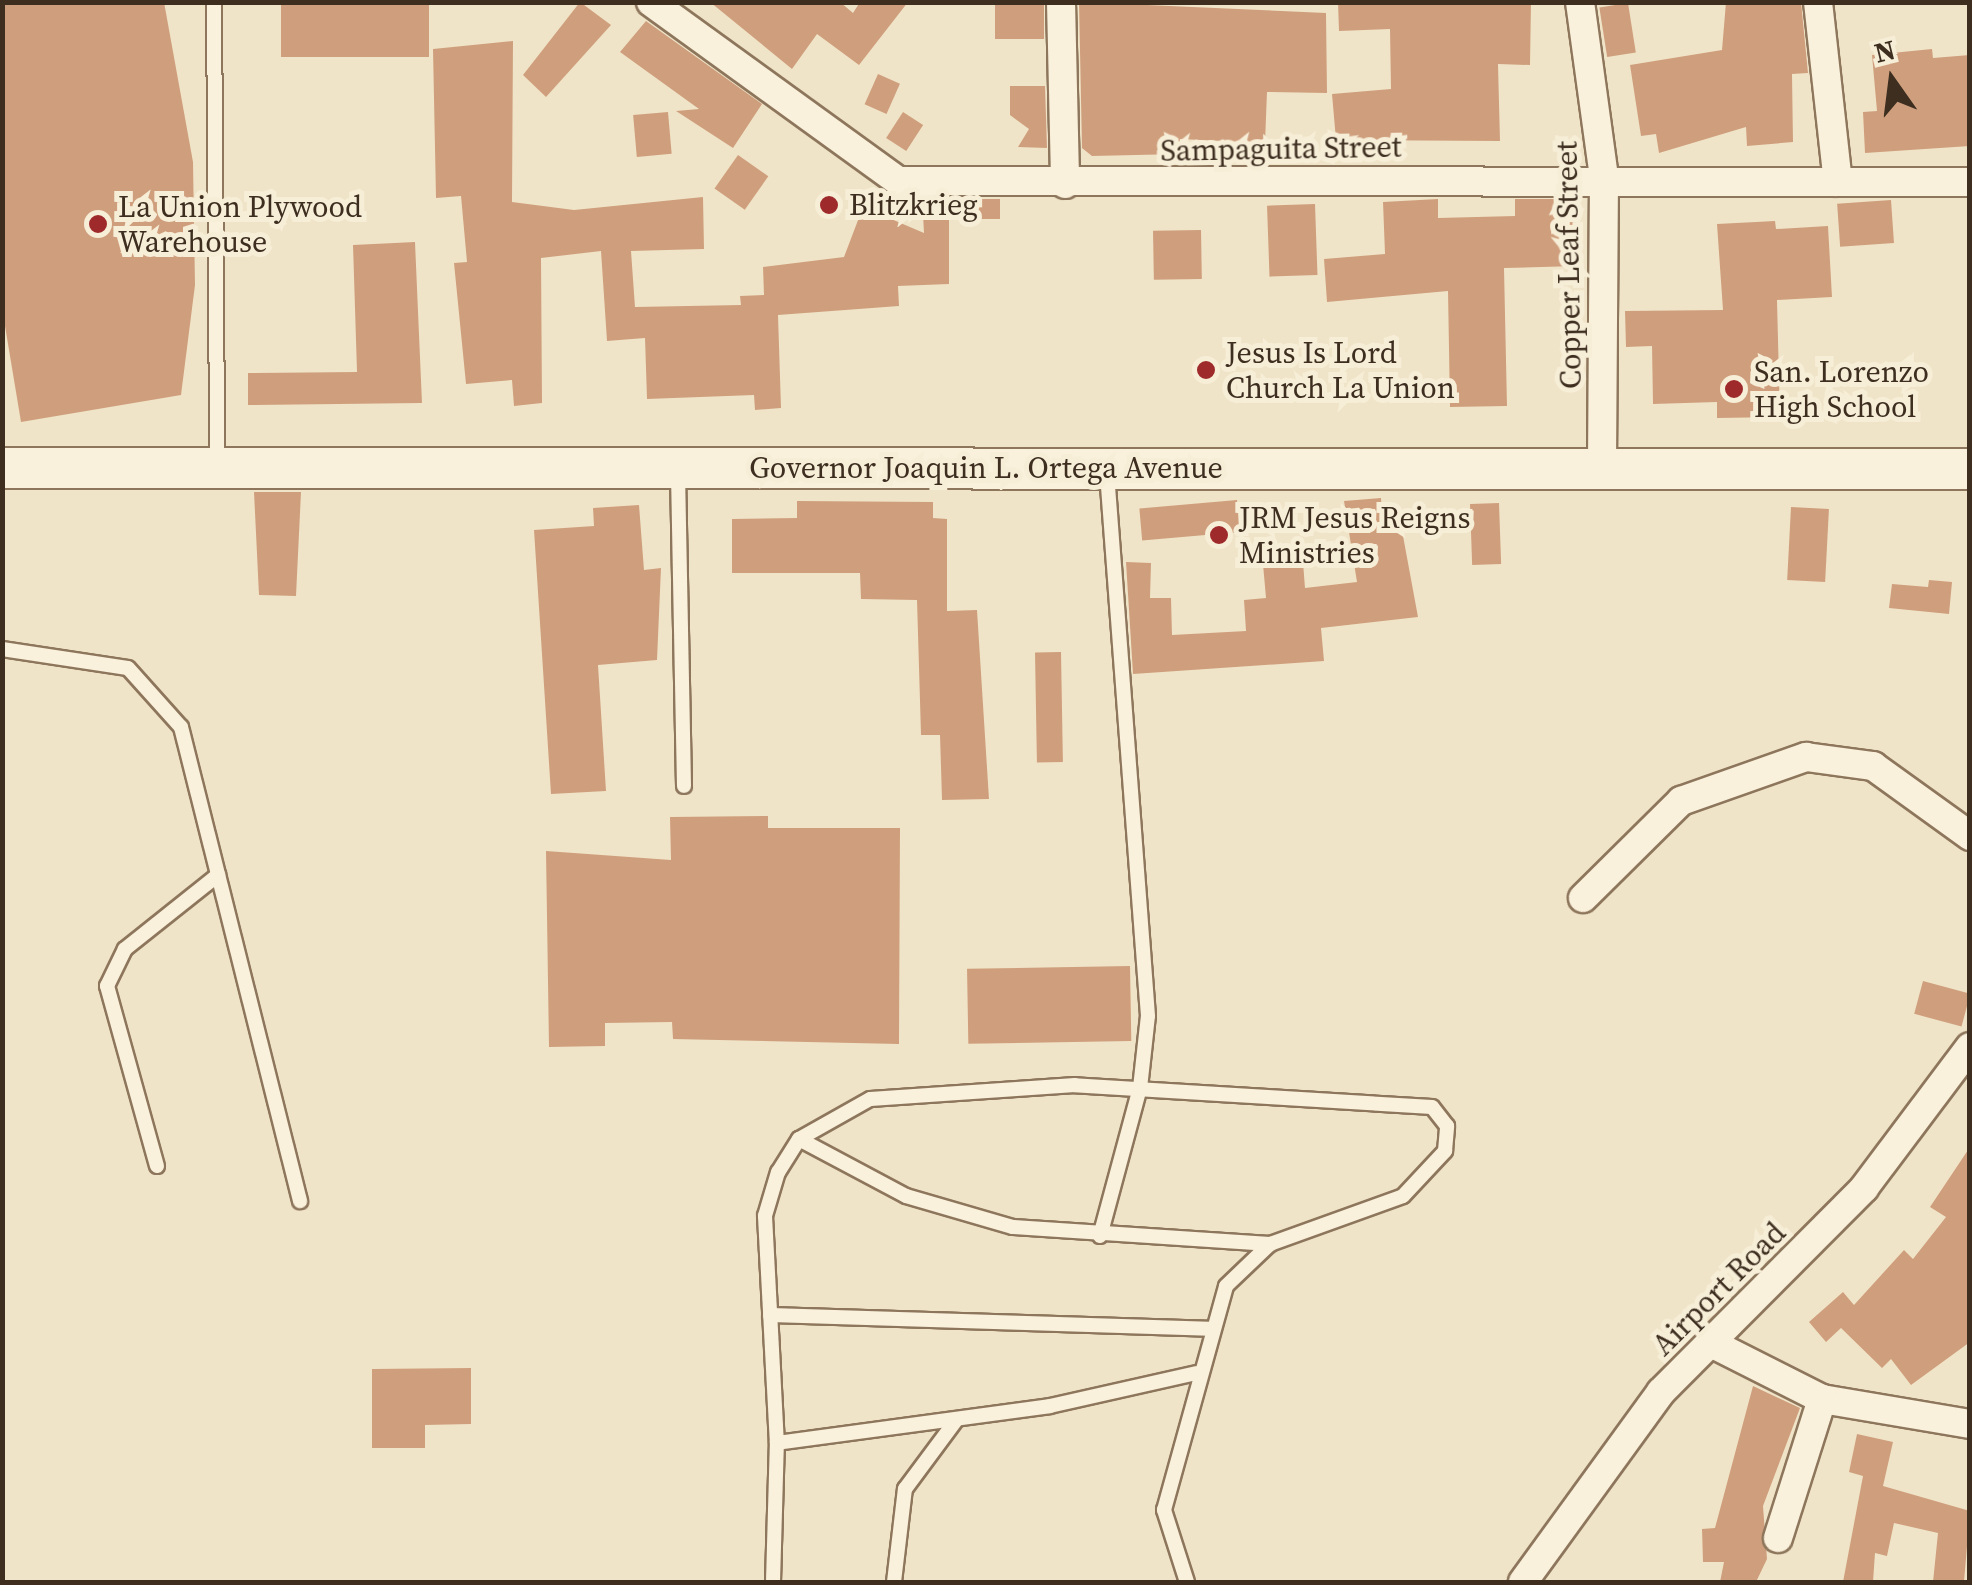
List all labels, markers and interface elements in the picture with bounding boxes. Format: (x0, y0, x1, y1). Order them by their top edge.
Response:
north arrow (1842, 30, 1942, 130)
text: N (1870, 30, 1899, 72)
street label: Sampaguita Street (1160, 129, 1402, 169)
street label: Copper Leaf Street (1549, 141, 1589, 389)
place label: Blitzkrieg (849, 187, 978, 223)
place label: La Union Plywood Warehouse (118, 189, 362, 260)
marker: Blitzkrieg (818, 194, 840, 216)
marker: La Union Plywood Warehouse (87, 213, 109, 235)
place label: Jesus Is Lord Church La Union (1226, 335, 1455, 406)
place label: San. Lorenzo High School (1754, 354, 1929, 424)
marker: Jesus Is Lord Church La Union (1195, 359, 1217, 381)
marker: San. Lorenzo High School (1723, 378, 1745, 400)
street label: Governor Joaquin L. Ortega Avenue (749, 450, 1223, 486)
place label: JRM Jesus Reigns Ministries (1239, 500, 1470, 570)
marker: JRM Jesus Reigns Ministries (1208, 524, 1230, 546)
street label: Airport Road (1645, 1215, 1793, 1363)

